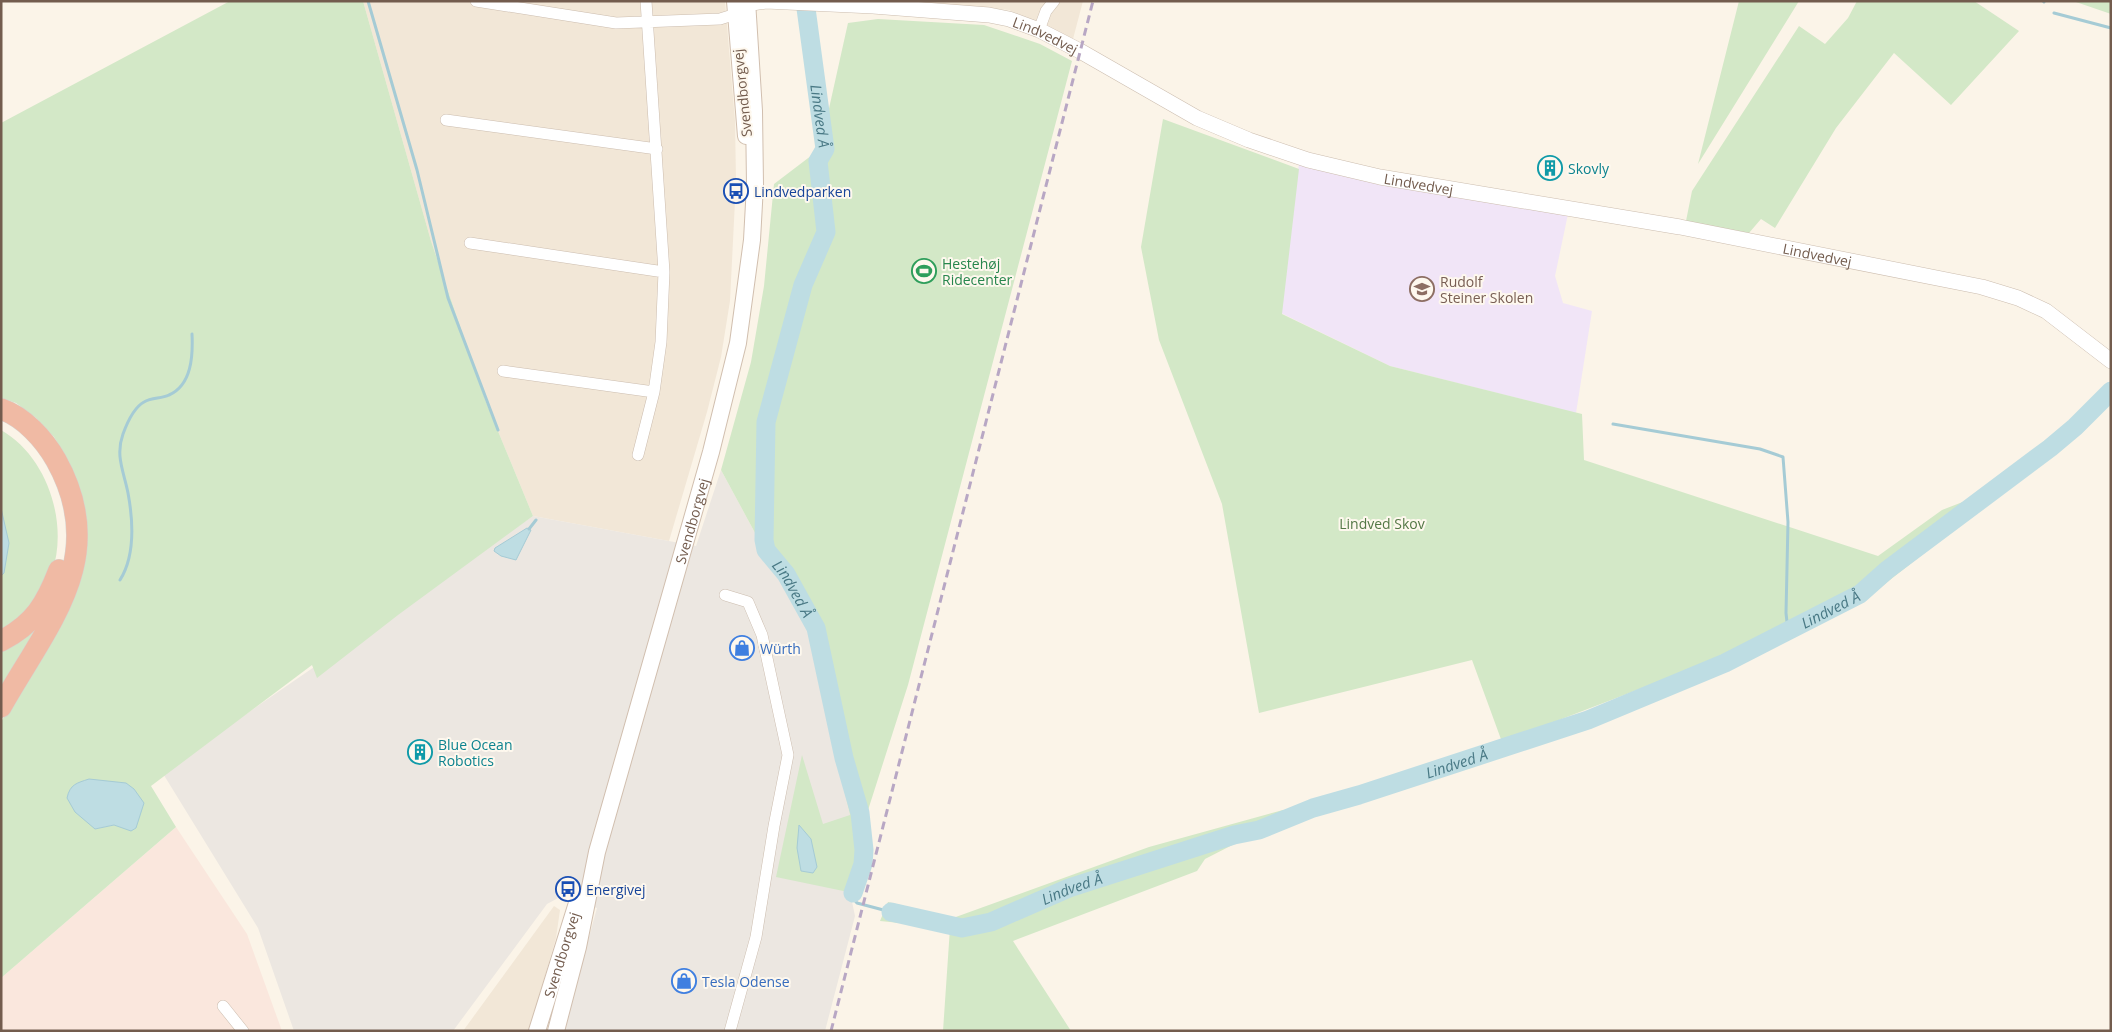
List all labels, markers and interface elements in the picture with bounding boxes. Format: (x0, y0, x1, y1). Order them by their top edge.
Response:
street label: Lindvedvej (1010, 12, 1081, 58)
street label: Svendborgvej (728, 48, 756, 138)
water label: Lindved Å (806, 83, 835, 149)
building icon: Skovly (1537, 155, 1563, 181)
place label: Skovly (1568, 159, 1610, 178)
street label: Lindvedvej (1383, 168, 1455, 199)
bus stop icon: Lindvedparken (723, 178, 749, 204)
place label: Lindvedparken (754, 182, 851, 201)
street label: Lindvedvej (1781, 238, 1854, 270)
place label: Hestehøj Ridecenter (942, 254, 1013, 289)
sports icon: Hestehøj Ridecenter (911, 258, 937, 284)
place label: Rudolf Steiner Skolen (1440, 272, 1533, 307)
school or university icon: Rudolf Steiner Skolen (1409, 276, 1435, 302)
street label: Svendborgvej (670, 476, 713, 566)
park label: Lindved Skov (1339, 514, 1425, 533)
water label: Lindved Å (768, 556, 818, 621)
water label: Lindved Å (1797, 586, 1863, 633)
shop icon: Würth (729, 635, 755, 661)
place label: Würth (760, 639, 801, 658)
place label: Blue Ocean Robotics (438, 735, 512, 770)
building icon: Blue Ocean Robotics (407, 739, 433, 765)
water label: Lindved Å (1423, 744, 1490, 782)
water label: Lindved Å (1038, 868, 1105, 909)
bus stop icon: Energivej (555, 876, 581, 902)
place label: Energivej (586, 880, 645, 899)
street label: Svendborgvej (539, 910, 583, 1000)
shop icon: Tesla Odense (671, 968, 697, 994)
place label: Tesla Odense (702, 972, 790, 991)

